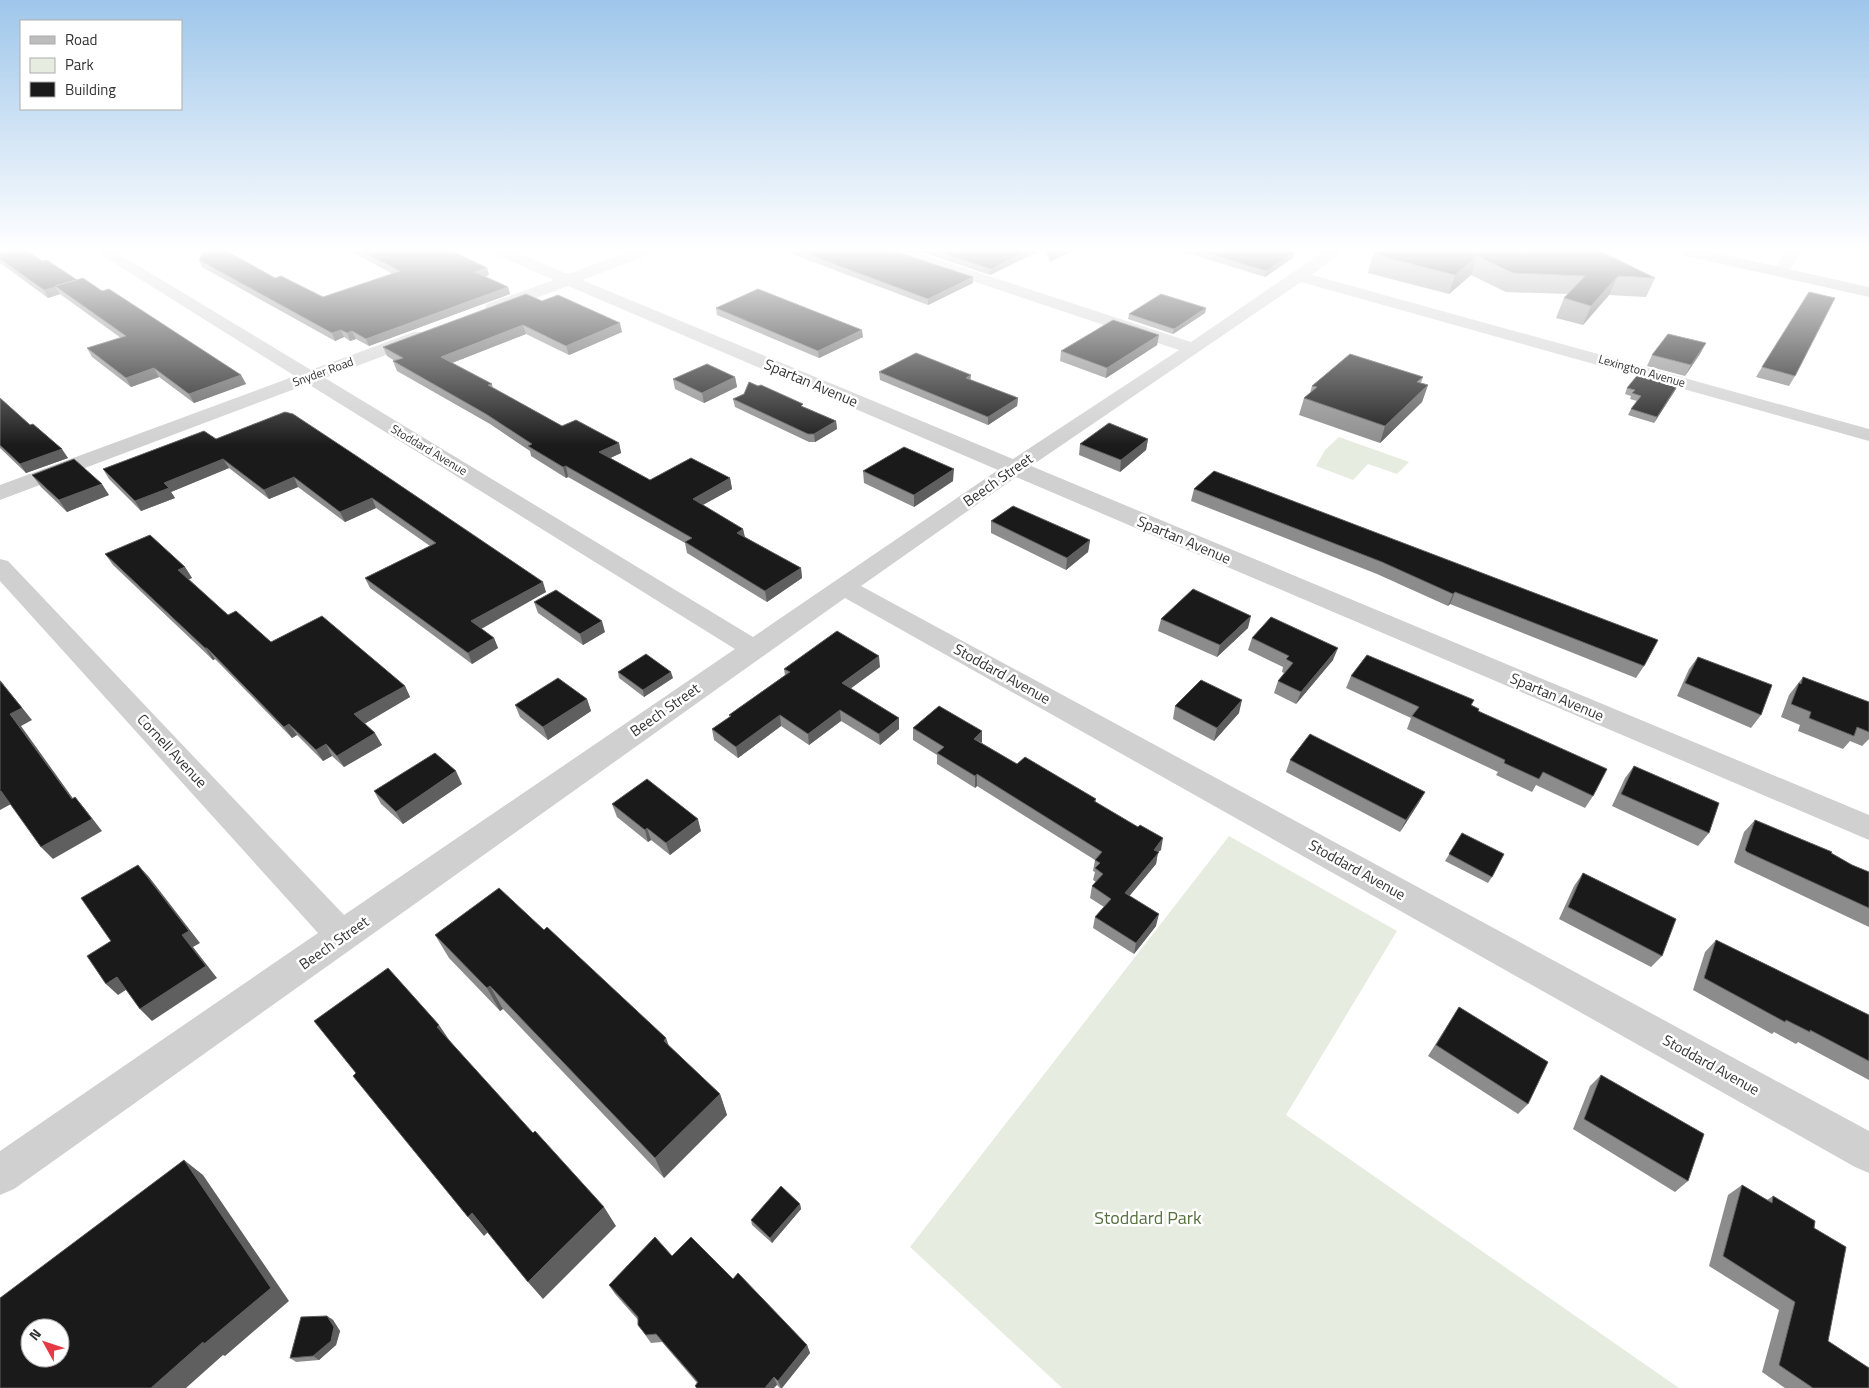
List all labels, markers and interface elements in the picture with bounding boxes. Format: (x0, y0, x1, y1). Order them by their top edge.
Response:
legend (20, 20, 182, 110)
text: Road (65, 28, 97, 51)
text: Park (65, 53, 94, 76)
text: Building (65, 78, 116, 101)
street label: Lexington Avenue (1596, 349, 1688, 392)
street label: Snyder Road (290, 352, 356, 391)
street label: Spartan Avenue (761, 352, 862, 413)
street label: Stoddard Avenue (387, 419, 471, 480)
street label: Beech Street (958, 447, 1038, 512)
street label: Spartan Avenue (1134, 509, 1235, 570)
street label: Stoddard Avenue (950, 637, 1055, 710)
street label: Spartan Avenue (1507, 666, 1608, 727)
street label: Beech Street (625, 677, 705, 742)
street label: Cornell Avenue (132, 708, 213, 793)
street label: Stoddard Avenue (1305, 833, 1410, 906)
street label: Beech Street (294, 910, 374, 975)
street label: Stoddard Avenue (1659, 1028, 1764, 1101)
park label: Stoddard Park (1094, 1204, 1202, 1231)
north arrow (20, 1318, 70, 1368)
text: N (23, 1324, 46, 1345)

